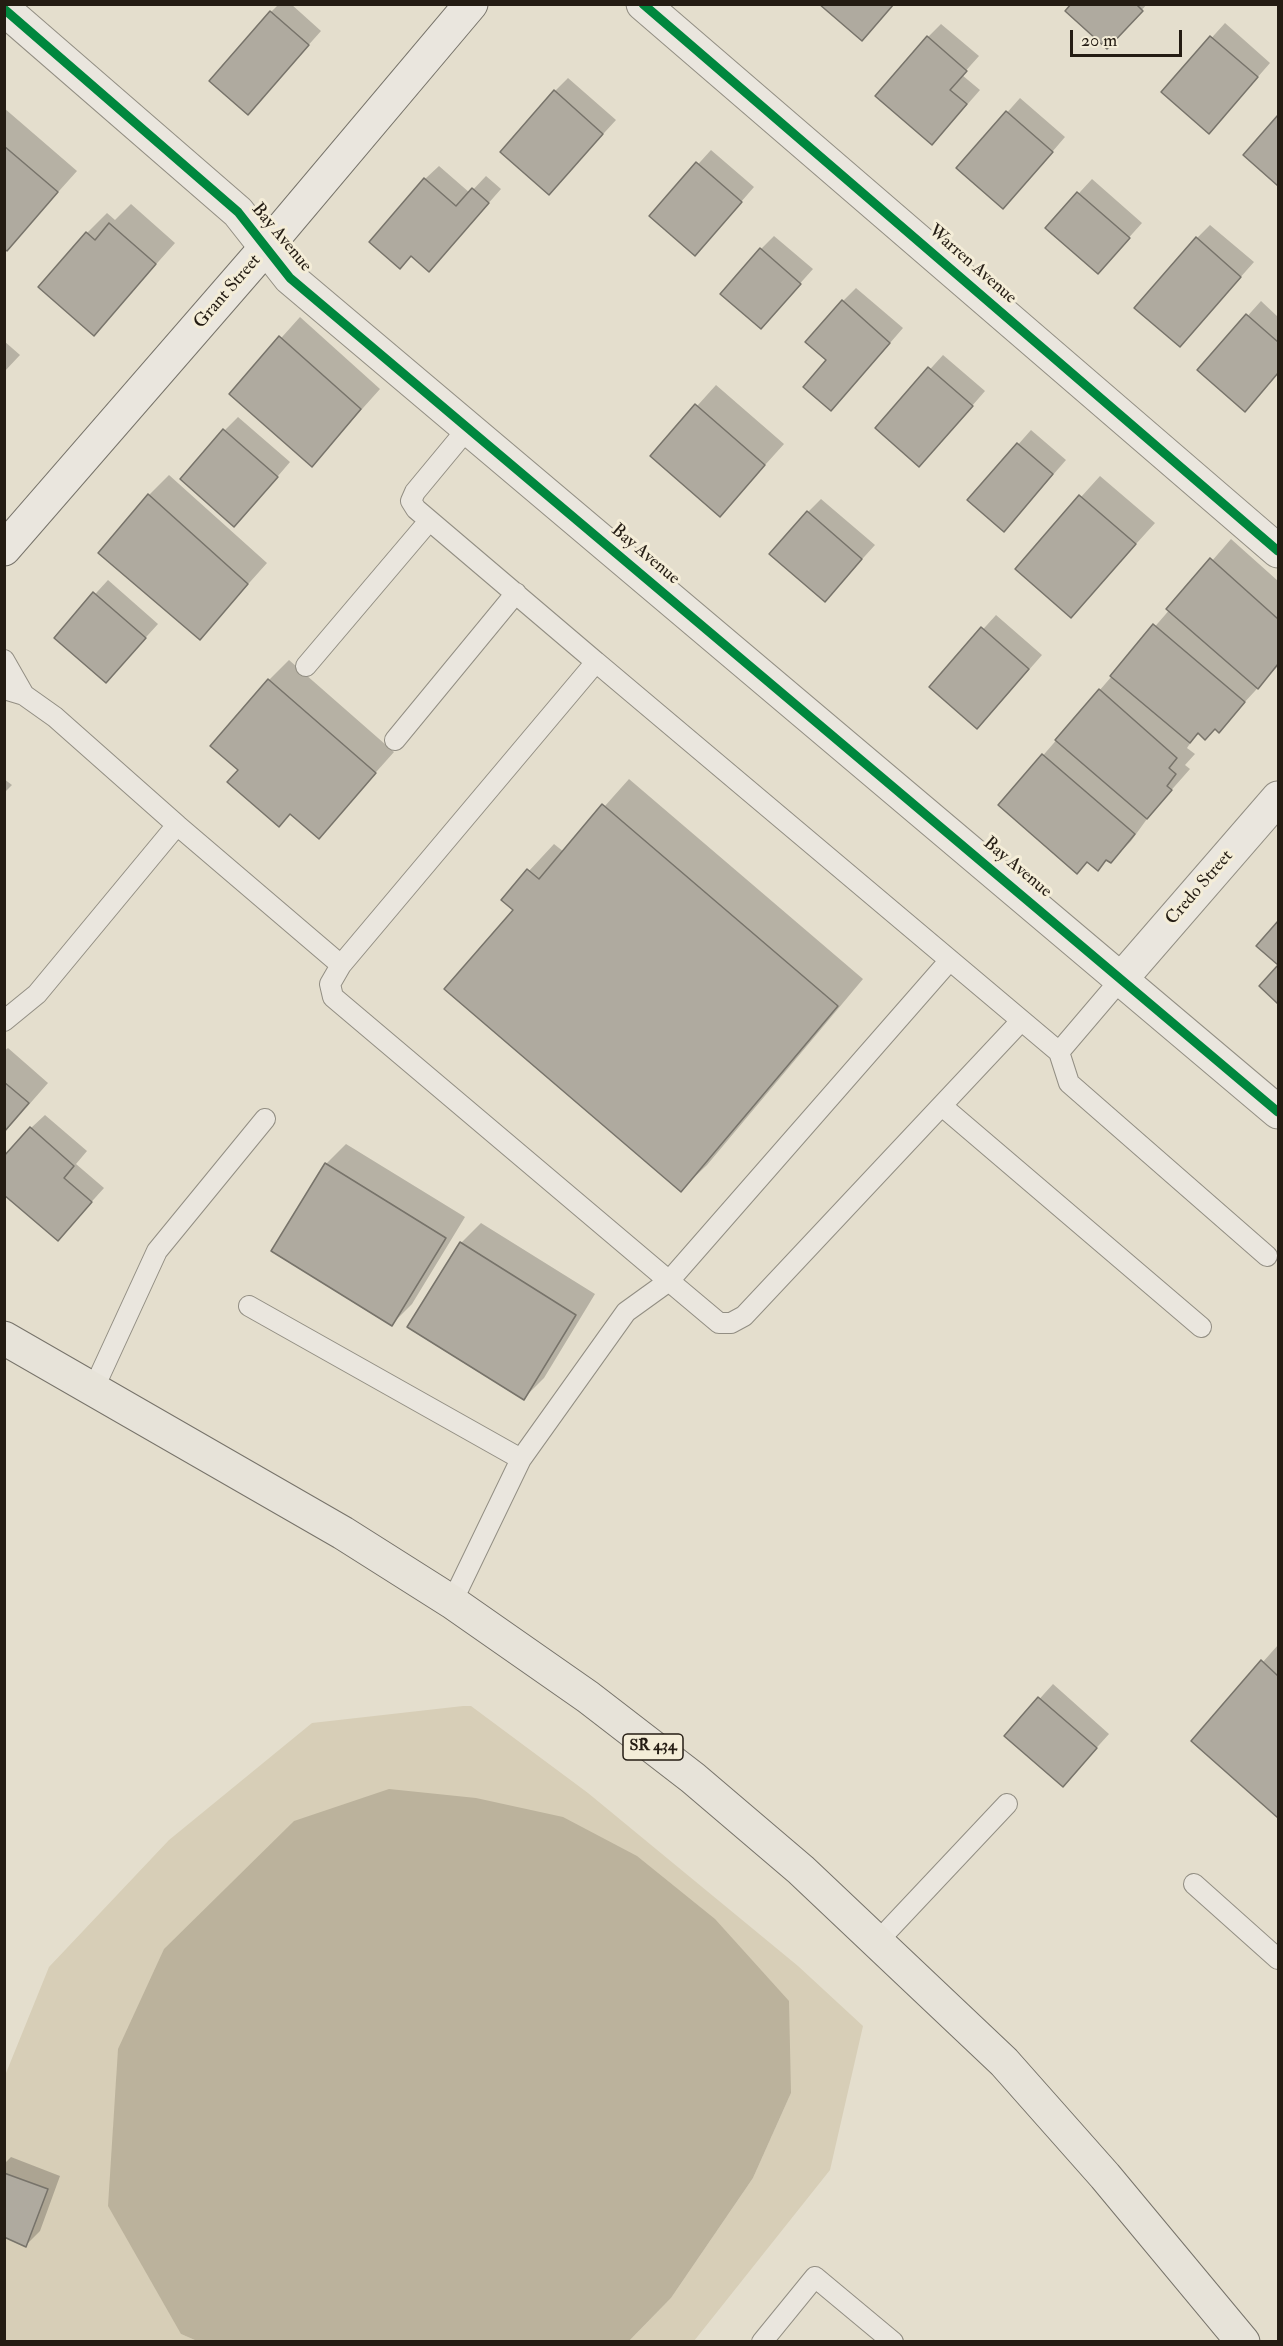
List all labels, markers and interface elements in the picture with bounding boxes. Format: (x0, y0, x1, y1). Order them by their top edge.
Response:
scale bar (1073, 18, 1186, 56)
text: 20 m (1081, 29, 1117, 52)
street label: Bay Avenue (246, 199, 316, 277)
street label: Warren Avenue (923, 221, 1021, 309)
street label: Grant Street (190, 250, 266, 334)
street label: Bay Avenue (606, 520, 684, 590)
street label: Bay Avenue (978, 833, 1056, 903)
street label: Credo Street (1162, 846, 1238, 930)
road number: SR 434 (623, 1734, 683, 1760)

